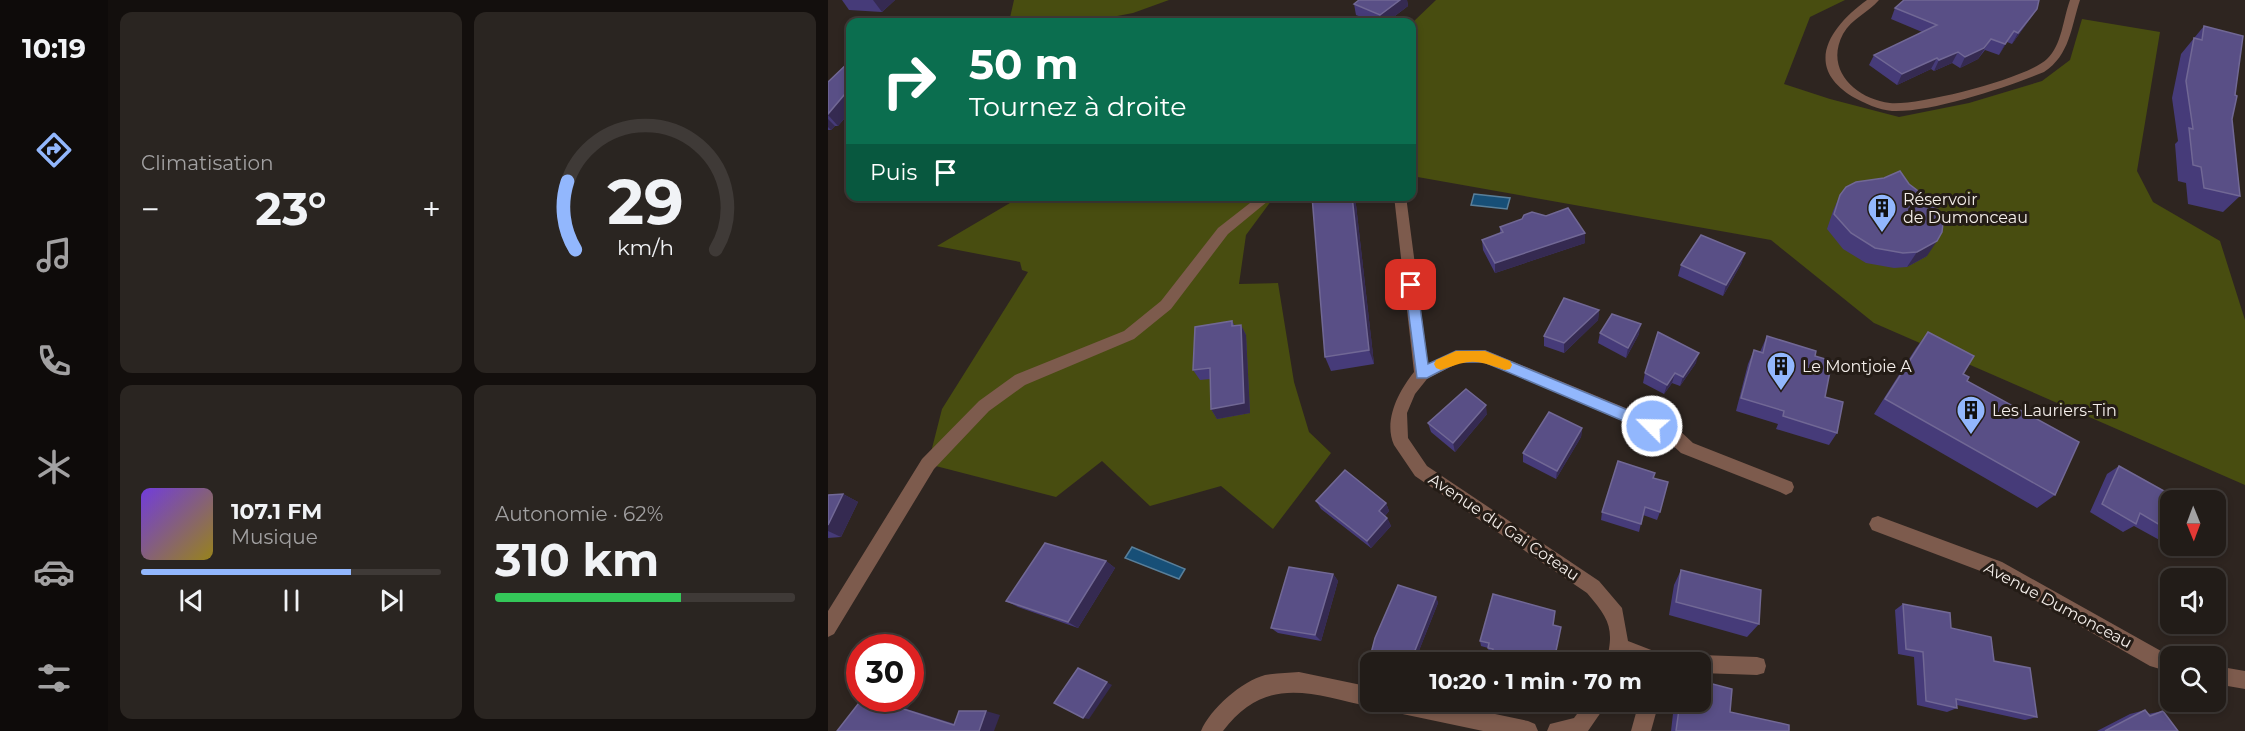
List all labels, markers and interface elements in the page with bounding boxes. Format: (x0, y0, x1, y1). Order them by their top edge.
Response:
text: 10:19 (22, 32, 86, 65)
text: 50 m (969, 38, 1078, 90)
icon: right (870, 42, 948, 120)
text: Tournez à droite (969, 90, 1187, 123)
icon: directions (33, 129, 75, 171)
text: Climatisation (141, 151, 274, 175)
icon: arrive (929, 156, 962, 189)
text: Puis (870, 159, 917, 186)
text: 29 (607, 164, 683, 240)
text: 23° (255, 181, 327, 236)
text: − (141, 189, 160, 229)
text: + (422, 189, 441, 229)
place label: Réservoir de Dumonceau (1903, 190, 2028, 227)
building icon: Réservoir de Dumonceau (1866, 192, 1898, 234)
icon: music (33, 234, 75, 276)
text: km/h (616, 234, 674, 260)
pin (1385, 259, 1436, 310)
icon: arrive (1394, 268, 1427, 301)
icon: phone (33, 340, 75, 382)
building icon: Le Montjoie A (1765, 350, 1797, 392)
place label: Le Montjoie A (1802, 357, 1912, 376)
position arrow (1620, 394, 1684, 458)
building icon: Les Lauriers-Tin (1955, 394, 1987, 436)
place label: Les Lauriers-Tin (1992, 401, 2117, 420)
icon: climate (33, 446, 75, 488)
street label: Avenue du Gai Coteau (1425, 469, 1583, 585)
north arrow (2160, 490, 2226, 556)
map controls (2160, 490, 2226, 712)
text: 107.1 FM (231, 498, 322, 525)
text: Autonomie · 62% (495, 502, 663, 526)
text: Musique (231, 525, 318, 549)
text: 310 km (495, 532, 659, 587)
icon: car (33, 551, 75, 593)
street label: Avenue Dumonceau (1981, 558, 2135, 652)
button: sound (2160, 568, 2226, 634)
icon: previous (175, 584, 208, 617)
icon: pause (275, 584, 308, 617)
icon: next (375, 584, 408, 617)
speed limit sign: 30 (846, 634, 924, 712)
button: search (2160, 646, 2226, 712)
icon: filters (33, 657, 75, 699)
text: 10:20 · 1 min · 70 m (1429, 668, 1642, 695)

